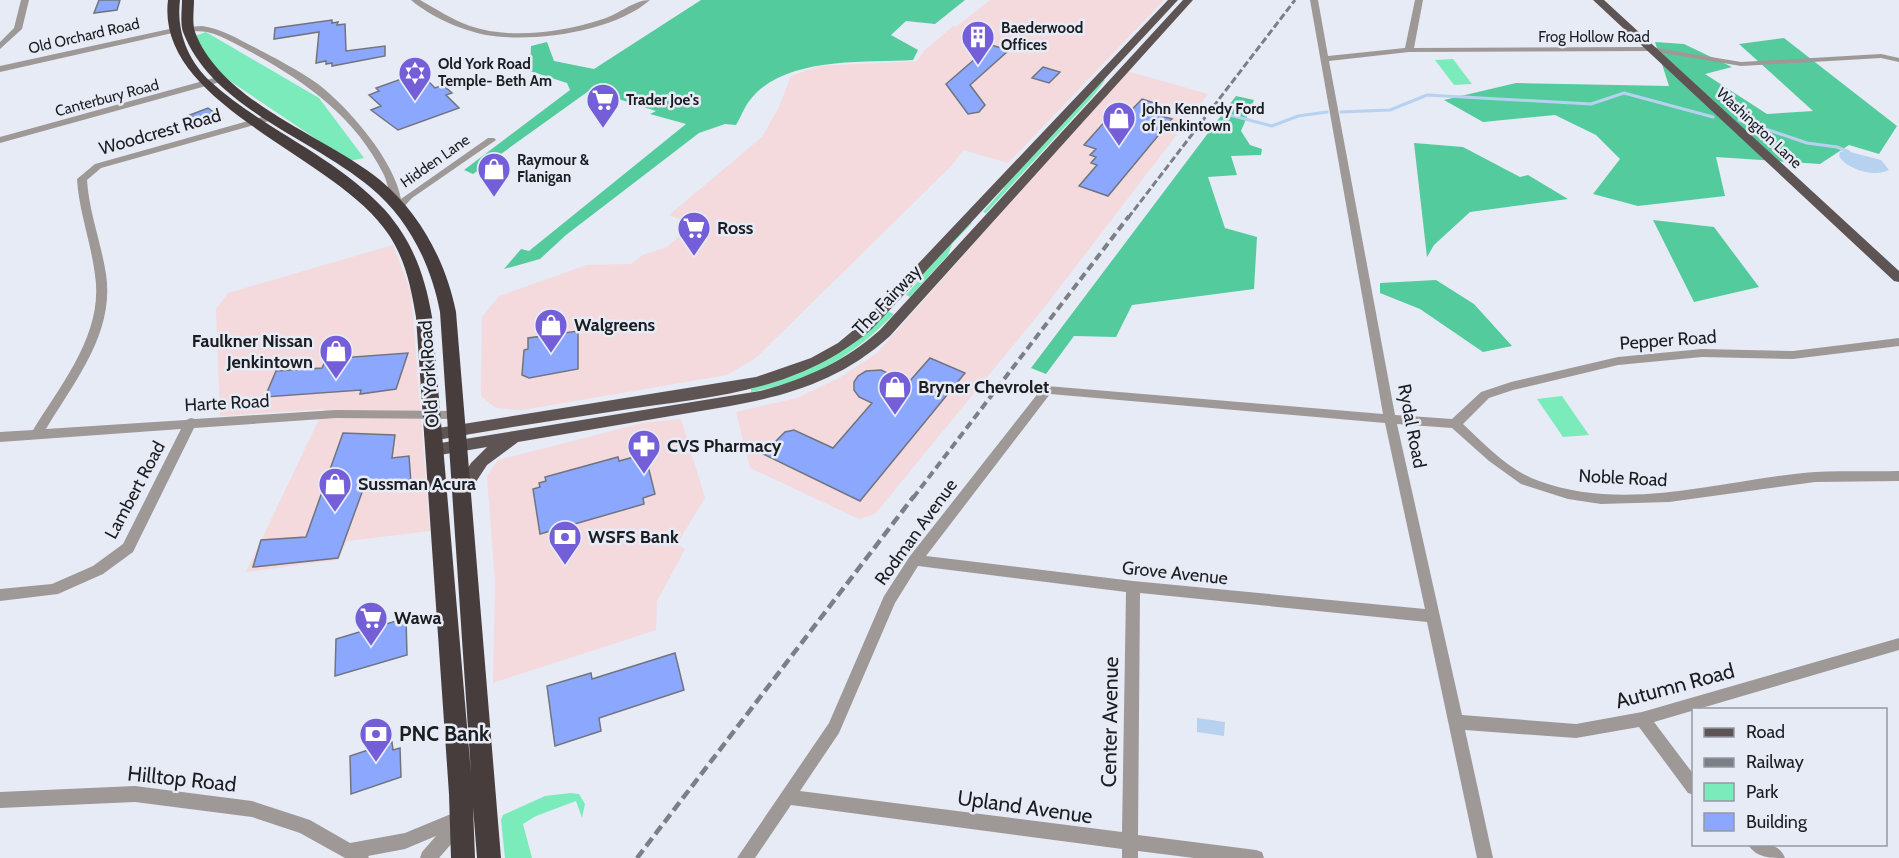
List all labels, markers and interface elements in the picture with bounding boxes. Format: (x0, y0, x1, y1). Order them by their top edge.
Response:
street label: Old Orchard Road (27, 14, 141, 58)
building icon: Baederwood Offices (960, 19, 996, 66)
place label: Baederwood Offices (1001, 19, 1083, 54)
street label: Frog Hollow Road (1538, 28, 1650, 46)
synagogue icon: Old York Road Temple- Beth Am (397, 55, 433, 102)
place label: Old York Road Temple- Beth Am (438, 55, 552, 90)
street label: Canterbury Road (53, 76, 161, 120)
supermarket icon: Trader Joe's (585, 82, 621, 129)
street label: Washington Lane (1713, 84, 1806, 172)
place label: Trader Joe's (626, 91, 699, 109)
shop icon: John Kennedy Ford of Jenkintown (1101, 100, 1137, 147)
place label: John Kennedy Ford of Jenkintown (1141, 100, 1265, 135)
street label: Woodcrest Road (97, 104, 223, 160)
street label: Hidden Lane (397, 130, 473, 191)
shop icon: Raymour & Flanigan (476, 151, 512, 198)
place label: Raymour & Flanigan (517, 151, 590, 186)
supermarket icon: Ross (676, 210, 712, 257)
place label: Ross (717, 217, 754, 239)
street label: The Fairway (848, 260, 926, 340)
shop icon: Walgreens (533, 307, 569, 354)
place label: Walgreens (574, 314, 656, 336)
street label: Old York Road (414, 320, 444, 428)
street label: Pepper Road (1619, 326, 1717, 354)
place label: Faulkner Nissan Jenkintown (192, 330, 313, 373)
shop icon: Faulkner Nissan Jenkintown (318, 333, 354, 380)
shop icon: Bryner Chevrolet (877, 369, 913, 416)
place label: Bryner Chevrolet (918, 376, 1049, 398)
street label: Rydal Road (1393, 382, 1431, 470)
street label: Harte Road (184, 390, 270, 416)
pharmacy icon: CVS Pharmacy (626, 428, 662, 475)
place label: CVS Pharmacy (667, 435, 782, 457)
street label: Lambert Road (100, 437, 170, 543)
street label: Noble Road (1578, 465, 1668, 491)
shop icon: Sussman Acura (317, 466, 353, 513)
place label: Sussman Acura (358, 473, 476, 495)
street label: Rodman Avenue (870, 475, 962, 589)
bank icon: WSFS Bank (547, 519, 583, 566)
place label: WSFS Bank (588, 526, 679, 548)
street label: Grove Avenue (1121, 557, 1229, 589)
supermarket icon: Wawa (353, 600, 389, 647)
place label: Wawa (394, 607, 441, 629)
street label: Center Avenue (1096, 656, 1123, 788)
street label: Autumn Road (1613, 658, 1737, 713)
legend (1692, 708, 1887, 846)
bank icon: PNC Bank (358, 716, 394, 763)
place label: PNC Bank (399, 721, 490, 746)
text: Road (1746, 721, 1785, 743)
text: Railway (1746, 751, 1804, 773)
street label: Hilltop Road (126, 760, 238, 797)
text: Park (1746, 781, 1779, 803)
street label: Upland Avenue (956, 785, 1095, 828)
text: Building (1746, 811, 1808, 833)

